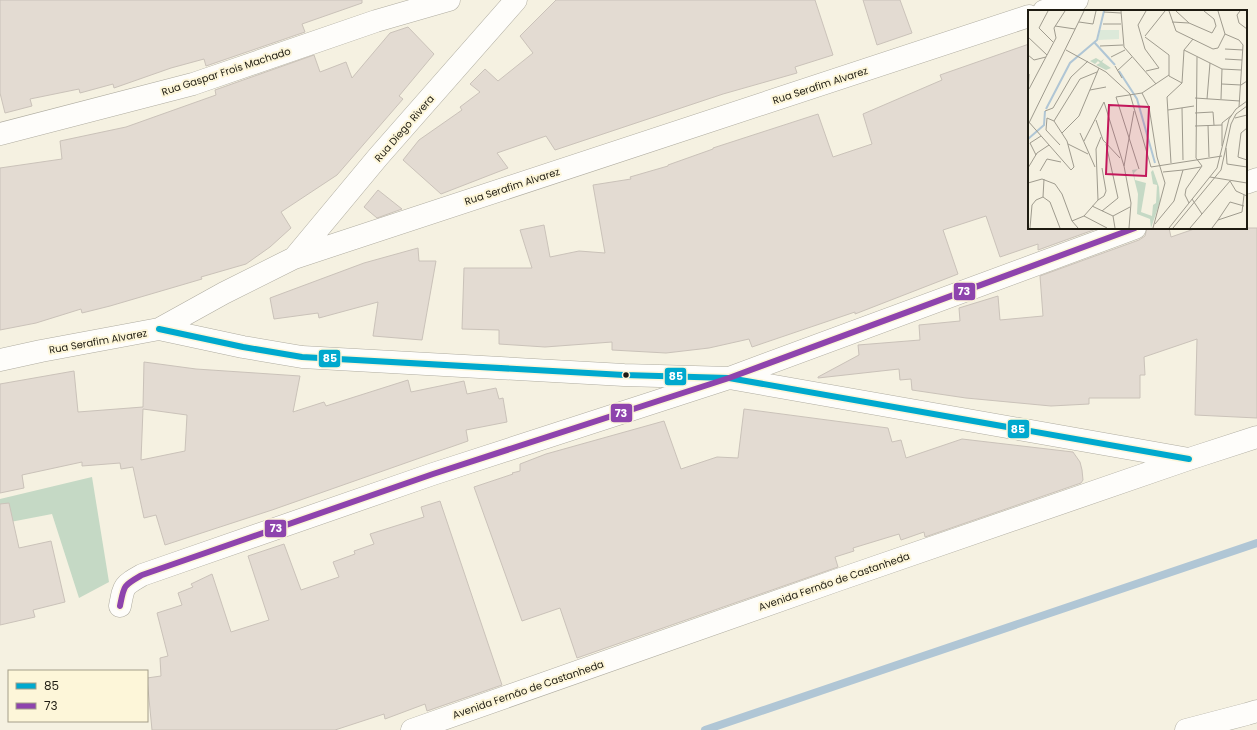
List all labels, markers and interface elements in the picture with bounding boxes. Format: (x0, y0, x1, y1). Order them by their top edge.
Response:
inset map (1028, 10, 1247, 229)
street label: Rua Gaspar Frois Machado (160, 44, 293, 99)
street label: Rua Serafim Alvarez (771, 63, 870, 108)
street label: Rua Diego Rivera (371, 92, 438, 165)
street label: Rua Serafim Alvarez (463, 164, 562, 209)
line badge: 73 (953, 282, 976, 301)
text: 73 (958, 283, 971, 299)
street label: Rua Serafim Alvarez (48, 325, 149, 357)
line badge: 85 (318, 349, 341, 368)
text: 85 (323, 350, 337, 366)
line badge: 85 (664, 367, 687, 386)
text: 85 (669, 368, 683, 384)
unlabelled marker (621, 370, 631, 380)
line badge: 73 (610, 403, 633, 423)
text: 73 (615, 405, 628, 421)
line badge: 85 (1007, 419, 1030, 439)
text: 85 (1011, 421, 1025, 437)
line badge: 73 (264, 519, 287, 538)
text: 73 (270, 520, 283, 536)
street label: Avenida Fernão de Castanheda (757, 548, 912, 614)
street label: Avenida Fernão de Castanheda (451, 656, 606, 722)
legend (8, 670, 148, 722)
text: 85 (44, 677, 59, 694)
text: 73 (44, 697, 58, 714)

